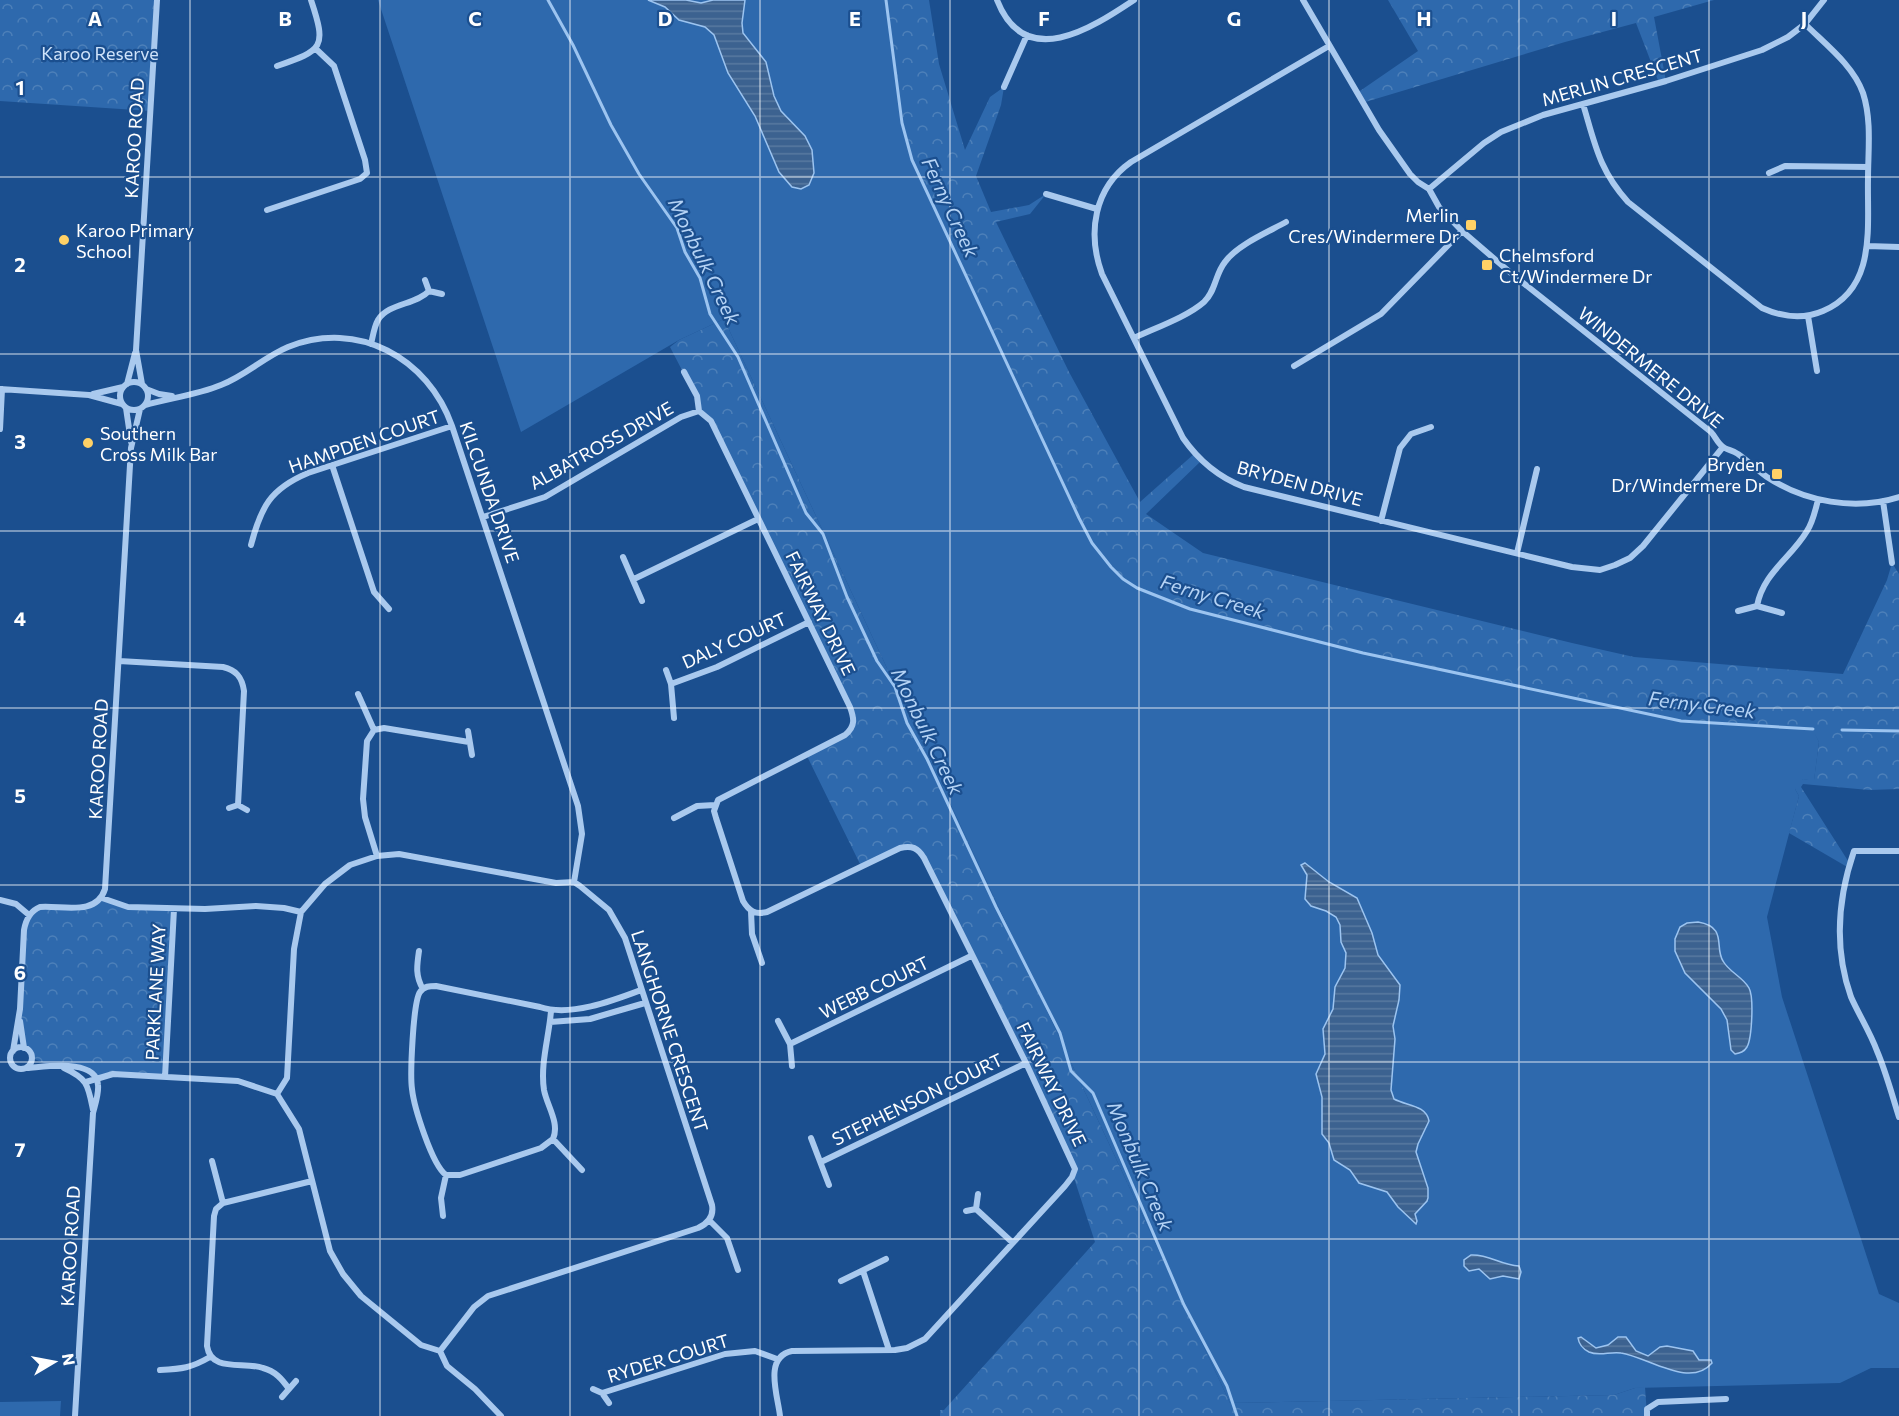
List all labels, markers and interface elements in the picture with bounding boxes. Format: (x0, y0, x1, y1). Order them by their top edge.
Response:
text: A (88, 6, 102, 30)
text: B (278, 6, 292, 30)
text: C (468, 6, 482, 30)
text: D (658, 6, 672, 30)
text: E (849, 6, 861, 30)
text: F (1038, 6, 1050, 30)
text: G (1227, 6, 1241, 30)
text: H (1417, 6, 1432, 30)
text: I (1611, 6, 1617, 30)
text: J (1801, 6, 1807, 30)
park label: Karoo Reserve (41, 42, 159, 64)
street label: MERLIN CRESCENT (1539, 44, 1705, 110)
text: 1 (15, 75, 25, 99)
street label: KAROO ROAD (120, 77, 148, 199)
water label: Ferny Creek (917, 153, 985, 262)
water label: Monbulk Creek (664, 193, 747, 330)
place label: Merlin Cres/Windermere Dr (1288, 204, 1459, 247)
marker: Merlin Cres/Windermere Dr (1464, 218, 1478, 232)
place label: Karoo Primary School (76, 219, 194, 262)
marker: Karoo Primary School (57, 233, 71, 247)
place label: Chelmsford Ct/Windermere Dr (1499, 244, 1652, 287)
text: 2 (14, 252, 26, 276)
marker: Chelmsford Ct/Windermere Dr (1480, 258, 1494, 272)
street label: WINDERMERE DRIVE (1574, 302, 1728, 432)
street label: ALBATROSS DRIVE (525, 396, 677, 494)
street label: HAMPDEN COURT (285, 405, 443, 477)
street label: KILCUNDA DRIVE (455, 418, 525, 566)
place label: Southern Cross Milk Bar (100, 422, 217, 465)
text: 3 (14, 429, 26, 453)
marker: Southern Cross Milk Bar (81, 436, 95, 450)
place label: Bryden Dr/Windermere Dr (1611, 453, 1765, 496)
street label: BRYDEN DRIVE (1235, 456, 1365, 510)
marker: Bryden Dr/Windermere Dr (1770, 467, 1784, 481)
street label: FAIRWAY DRIVE (781, 547, 861, 679)
water label: Ferny Creek (1158, 569, 1269, 624)
text: 4 (14, 606, 26, 630)
street label: DALY COURT (678, 607, 790, 673)
water label: Monbulk Creek (887, 663, 970, 800)
water label: Ferny Creek (1647, 686, 1758, 723)
street label: KAROO ROAD (84, 698, 112, 820)
text: 5 (14, 783, 26, 807)
street label: PARKLANE WAY (140, 923, 170, 1061)
street label: LANGHORNE CRESCENT (627, 927, 713, 1135)
street label: WEBB COURT (816, 951, 932, 1023)
text: 6 (14, 960, 26, 984)
street label: FAIRWAY DRIVE (1012, 1018, 1092, 1150)
street label: STEPHENSON COURT (828, 1048, 1006, 1150)
water label: Monbulk Creek (1103, 1098, 1180, 1236)
text: 7 (15, 1137, 26, 1161)
street label: KAROO ROAD (56, 1185, 84, 1307)
street label: RYDER COURT (604, 1329, 732, 1387)
north arrow (24, 1332, 84, 1392)
text: N (59, 1352, 80, 1367)

